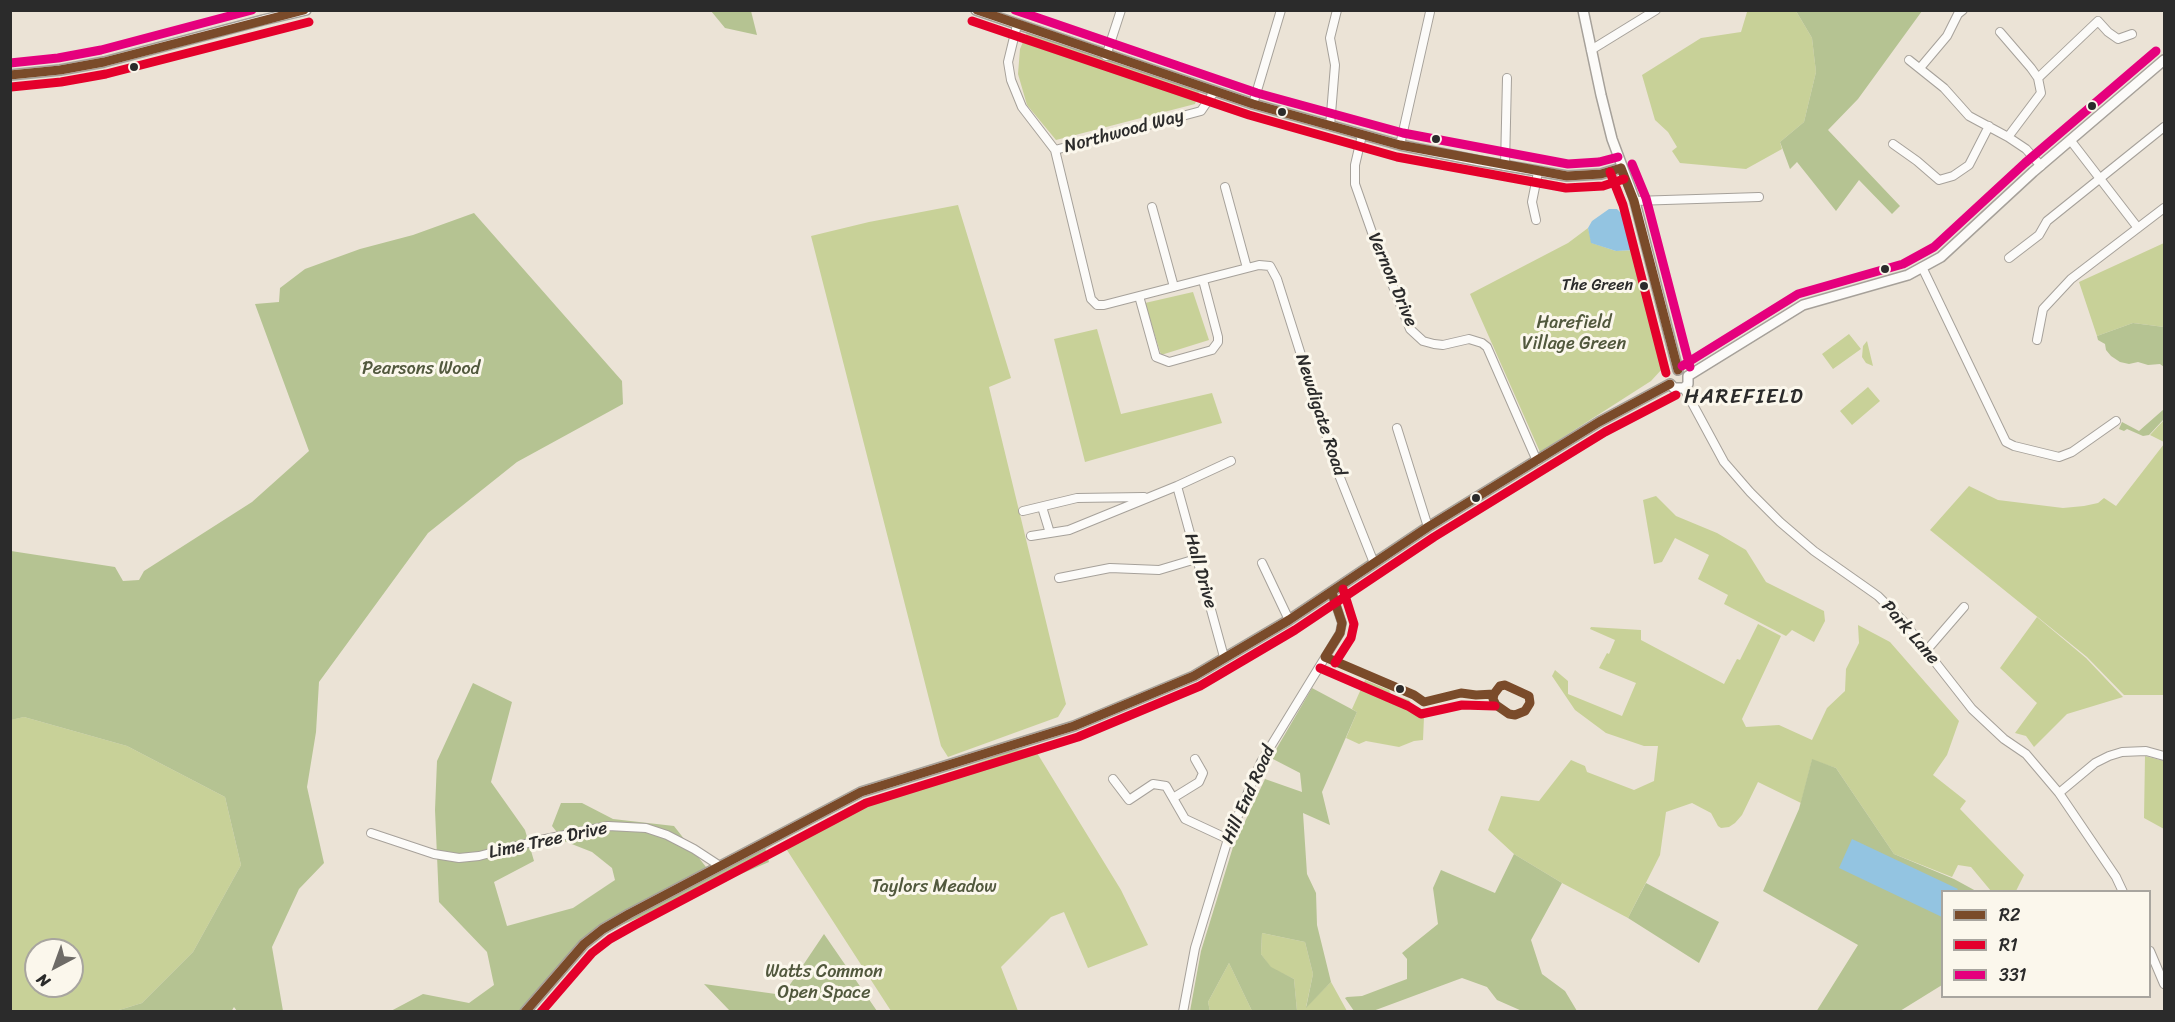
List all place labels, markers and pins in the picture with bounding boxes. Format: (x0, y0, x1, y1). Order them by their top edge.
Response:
unlabelled marker (128, 61, 140, 73)
unlabelled marker (2086, 100, 2098, 112)
unlabelled marker (1276, 106, 1288, 118)
unlabelled marker (1430, 133, 1442, 145)
unlabelled marker (1879, 263, 1891, 275)
place label: The Green (1562, 276, 1633, 296)
marker: The Green (1638, 280, 1650, 292)
unlabelled marker (1470, 492, 1482, 504)
unlabelled marker (1394, 683, 1406, 695)

